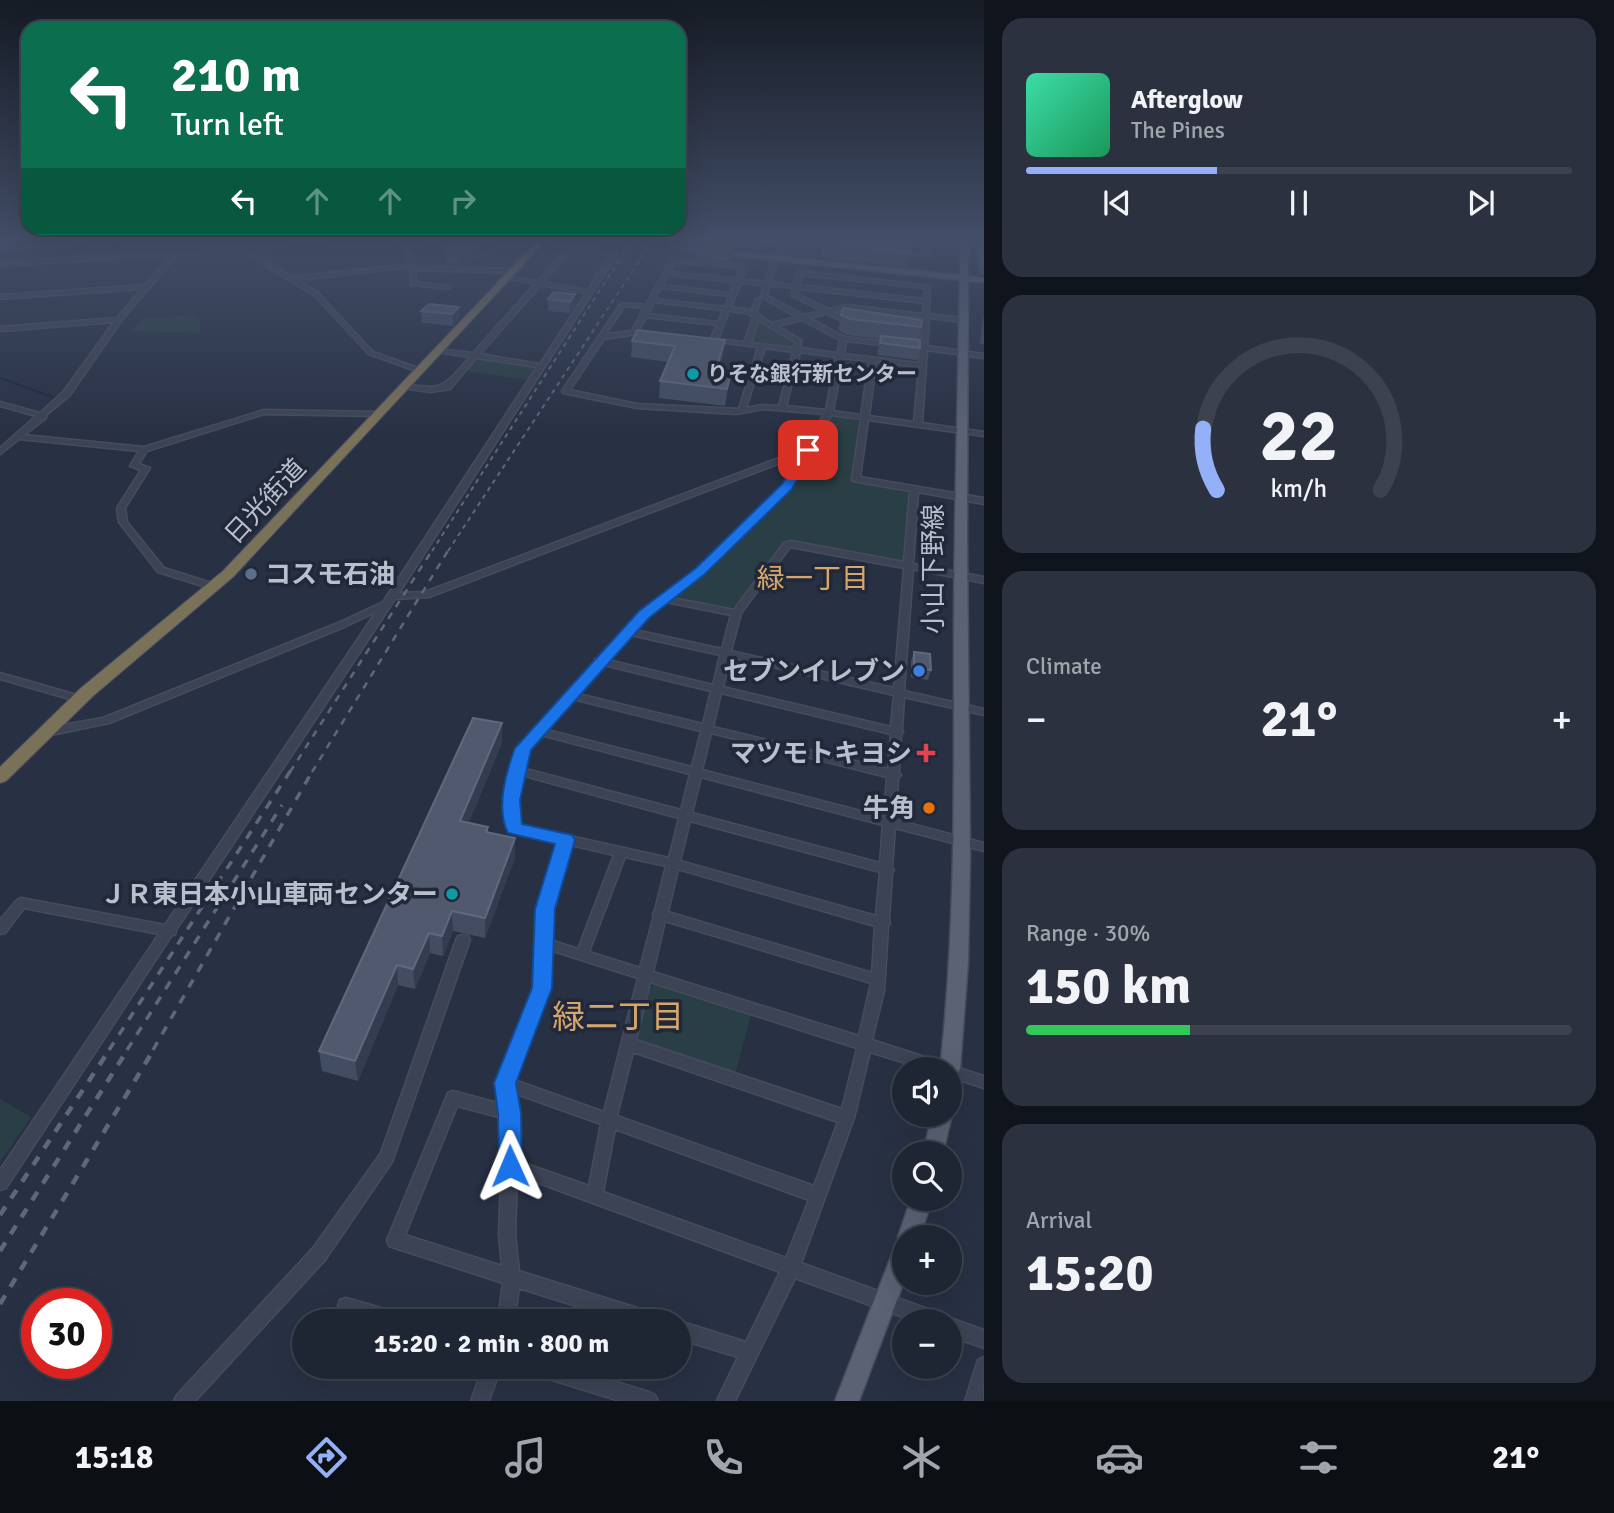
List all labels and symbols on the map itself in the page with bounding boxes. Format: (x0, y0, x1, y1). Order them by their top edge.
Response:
place label: りそな銀行新センター (707, 361, 917, 387)
marker: りそな銀行新センター (685, 366, 701, 382)
pin (778, 420, 838, 480)
street label: 日光街道 (219, 453, 313, 551)
street label: 小山下野線 (918, 504, 950, 634)
place label: コスモ石油 (265, 559, 395, 591)
district label: 緑一丁目 (757, 562, 869, 596)
marker: コスモ石油 (243, 566, 259, 582)
place label: セブンイレブン (723, 656, 905, 688)
marker: セブンイレブン (911, 663, 927, 679)
place label: マツモトキヨシ (730, 738, 912, 770)
marker: マツモトキヨシ (918, 745, 934, 761)
place label: 牛角 (863, 793, 915, 825)
marker: 牛角 (921, 800, 937, 816)
place label: ＪＲ東日本小山車両センター (100, 879, 438, 911)
marker: ＪＲ東日本小山車両センター (444, 886, 460, 902)
district label: 緑二丁目 (552, 997, 684, 1038)
position arrow (473, 1129, 547, 1203)
speed limit sign: 30 (21, 1288, 112, 1379)

